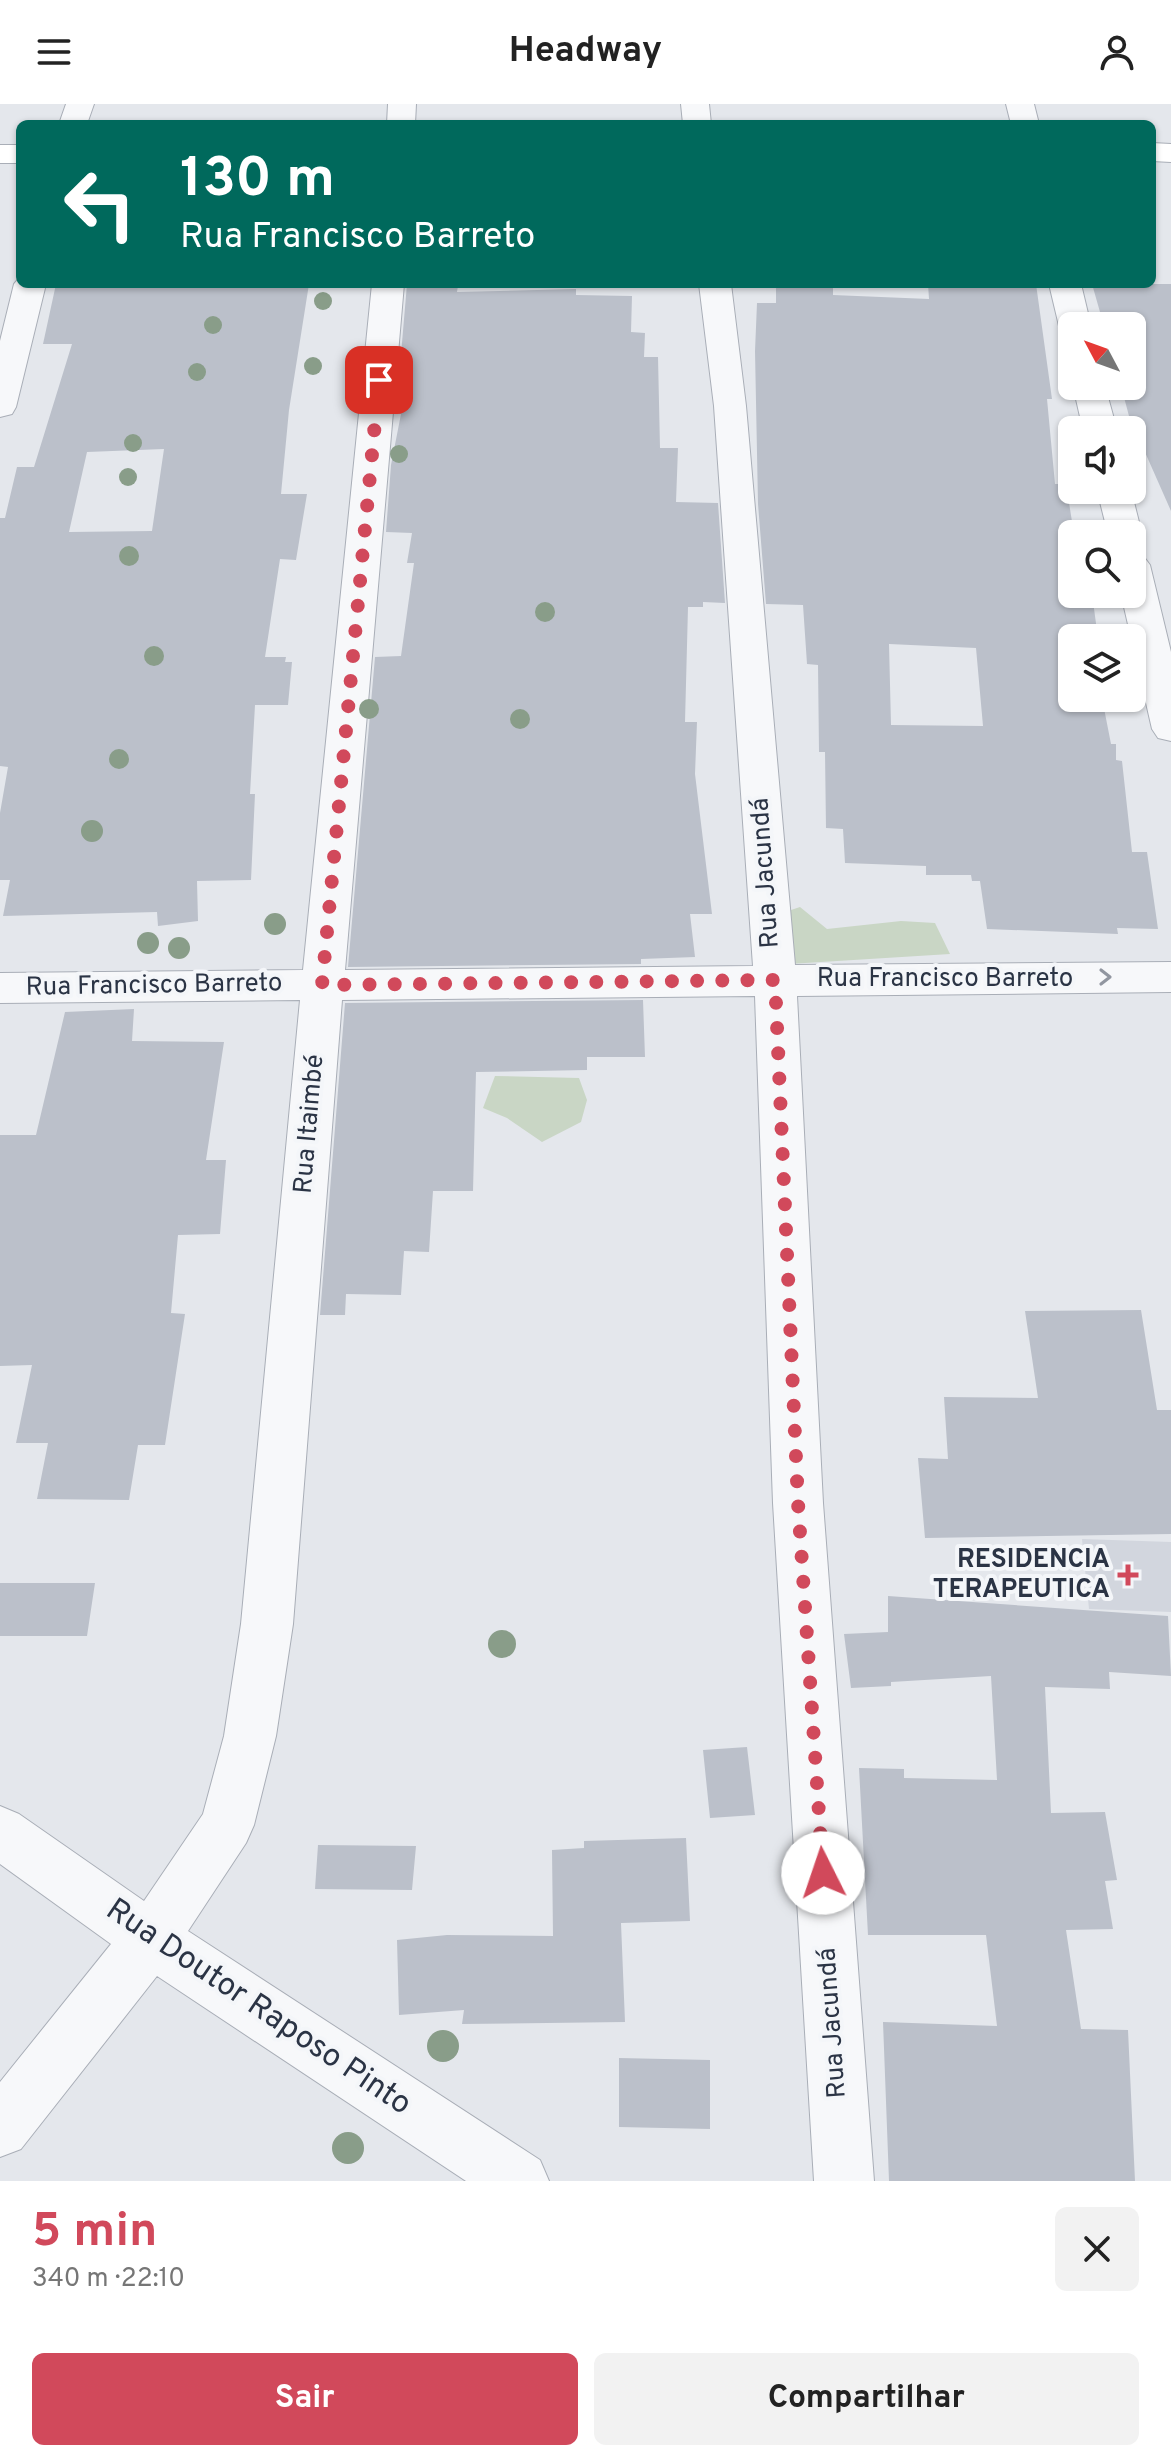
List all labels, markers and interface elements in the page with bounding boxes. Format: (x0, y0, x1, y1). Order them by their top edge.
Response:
text: Headway (509, 29, 662, 75)
icon: menu (32, 30, 76, 74)
icon: person (1095, 30, 1139, 74)
text: 130 m (180, 146, 335, 216)
icon: left (48, 152, 152, 256)
text: Rua Francisco Barreto (180, 215, 535, 261)
north arrow (1058, 312, 1146, 400)
map controls (1058, 312, 1146, 712)
pin (345, 346, 413, 414)
icon: arrive (357, 358, 401, 402)
button: sound (1058, 416, 1146, 504)
button: search (1058, 520, 1146, 608)
button: layers (1058, 624, 1146, 712)
street label: Rua Jacundá (744, 797, 788, 949)
street label: Rua Francisco Barreto (817, 963, 1073, 996)
street label: Rua Francisco Barreto (25, 967, 283, 1005)
one-way arrow (1099, 968, 1112, 986)
street label: Rua Itaimbé (287, 1053, 333, 1195)
place label: RESIDENCIA TERAPEUTICA (933, 1544, 1110, 1607)
marker: RESIDENCIA TERAPEUTICA (1117, 1564, 1139, 1586)
position arrow (781, 1831, 865, 1915)
street label: Rua Doutor Raposo Pinto (98, 1891, 418, 2125)
street label: Rua Jacundá (811, 1947, 855, 2099)
text: 5 min (32, 2203, 157, 2263)
button: close (1055, 2207, 1139, 2291)
text: 340 m · 22:10 (32, 2263, 185, 2296)
button: Sair (32, 2353, 578, 2445)
button: Compartilhar (594, 2353, 1139, 2445)

